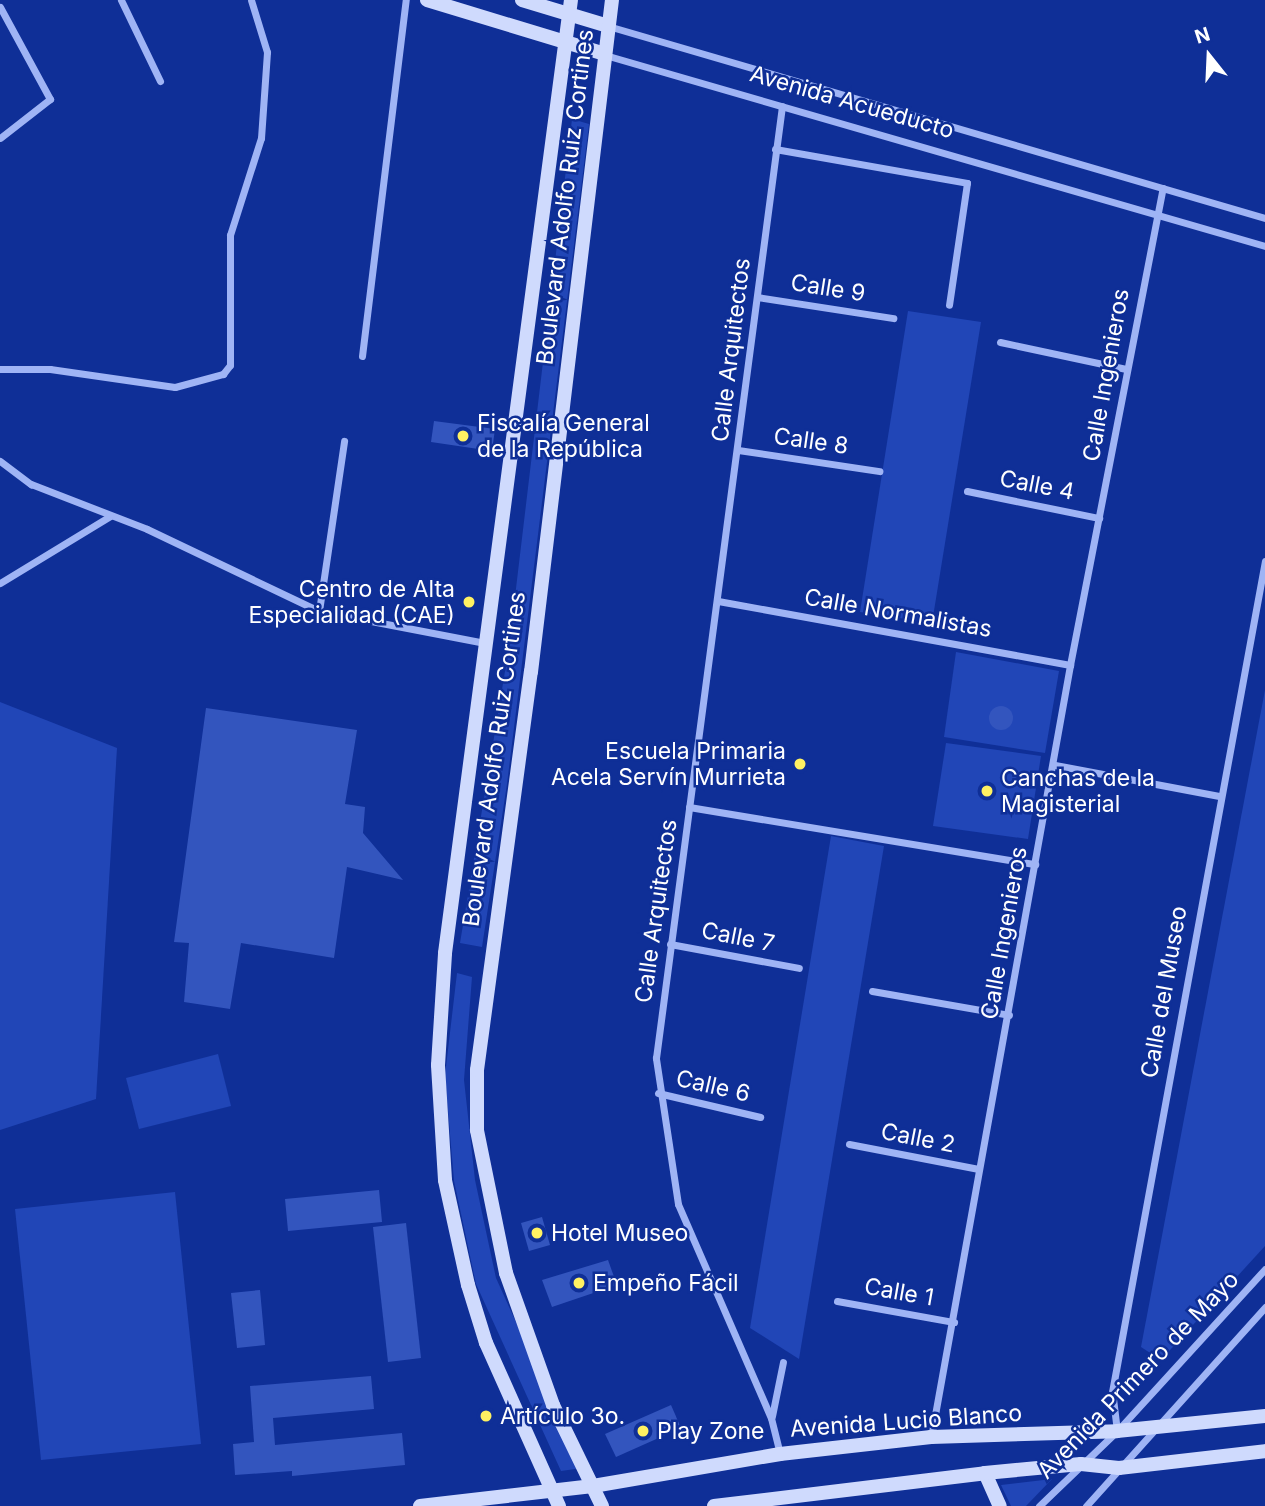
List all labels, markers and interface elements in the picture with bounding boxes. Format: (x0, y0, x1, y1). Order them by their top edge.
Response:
north arrow (1174, 21, 1244, 91)
text: N (1192, 22, 1213, 49)
street label: Boulevard Adolfo Ruiz Cortines (531, 28, 599, 366)
street label: Avenida Acueducto (747, 60, 957, 144)
street label: Calle Arquitectos (706, 256, 756, 444)
street label: Calle 9 (789, 269, 867, 307)
street label: Calle Ingenieros (1077, 287, 1135, 463)
place label: Fiscalía General de la República (477, 409, 650, 463)
street label: Calle 8 (772, 422, 850, 460)
marker: Fiscalía General de la República (455, 428, 471, 444)
street label: Calle 4 (997, 464, 1077, 506)
place label: Centro de Alta Especialidad (CAE) (248, 575, 455, 629)
street label: Calle Normalistas (802, 583, 994, 643)
street label: Boulevard Adolfo Ruiz Cortines (457, 590, 531, 928)
marker: Centro de Alta Especialidad (CAE) (461, 594, 477, 610)
place label: Escuela Primaria Acela Servín Murrieta (551, 737, 786, 791)
marker: Escuela Primaria Acela Servín Murrieta (792, 756, 808, 772)
place label: Canchas de la Magisterial (1001, 764, 1155, 818)
marker: Canchas de la Magisterial (979, 783, 995, 799)
street label: Calle Arquitectos (629, 817, 683, 1005)
street label: Calle Ingenieros (975, 845, 1033, 1021)
street label: Calle del Museo (1135, 904, 1193, 1080)
street label: Calle 7 (699, 916, 777, 958)
street label: Calle 6 (673, 1064, 753, 1108)
street label: Calle 2 (879, 1117, 957, 1159)
place label: Hotel Museo (551, 1219, 688, 1247)
marker: Hotel Museo (529, 1225, 545, 1241)
street label: Avenida Primero de Mayo (1032, 1266, 1244, 1484)
place label: Empeño Fácil (593, 1269, 739, 1297)
street label: Calle 1 (862, 1272, 936, 1312)
marker: Empeño Fácil (571, 1275, 587, 1291)
street label: Avenida Lucio Blanco (789, 1399, 1023, 1443)
place label: Artículo 3o. (500, 1402, 625, 1430)
marker: Artículo 3o. (478, 1408, 494, 1424)
place label: Play Zone (657, 1417, 764, 1445)
marker: Play Zone (635, 1423, 651, 1439)

